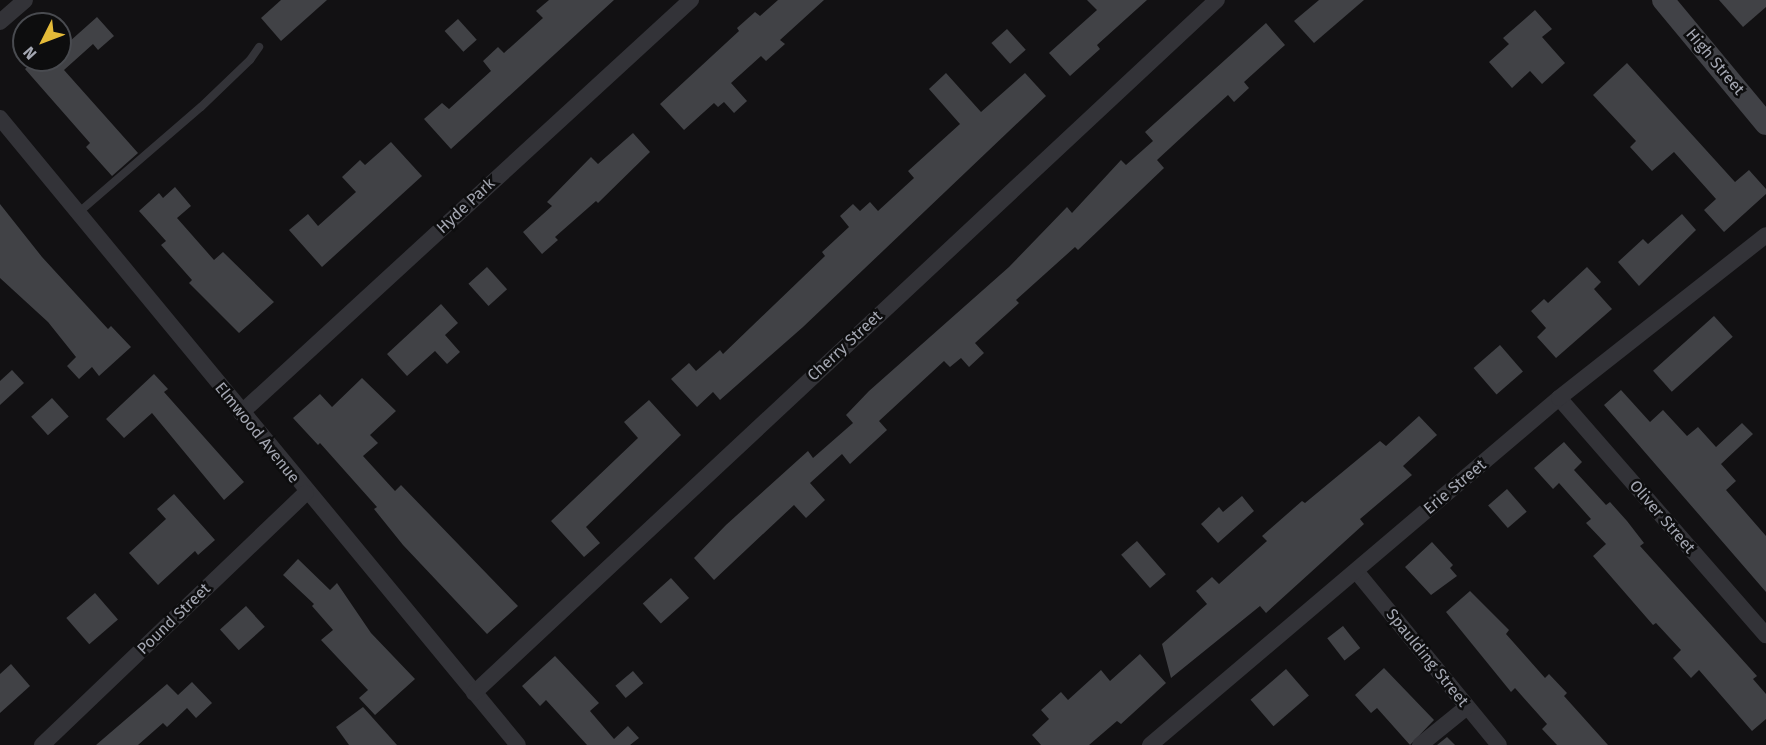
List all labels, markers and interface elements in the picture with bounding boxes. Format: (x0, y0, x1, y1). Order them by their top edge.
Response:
north arrow (12, 12, 72, 72)
street label: High Street (1682, 25, 1748, 99)
text: N (19, 43, 40, 63)
street label: Hyde Park (433, 174, 499, 238)
street label: Cherry Street (804, 307, 886, 385)
street label: Elmwood Avenue (211, 379, 303, 487)
street label: Erie Street (1420, 455, 1490, 519)
street label: Oliver Street (1625, 477, 1699, 557)
street label: Pound Street (133, 579, 215, 659)
street label: Spaulding Street (1382, 605, 1472, 711)

